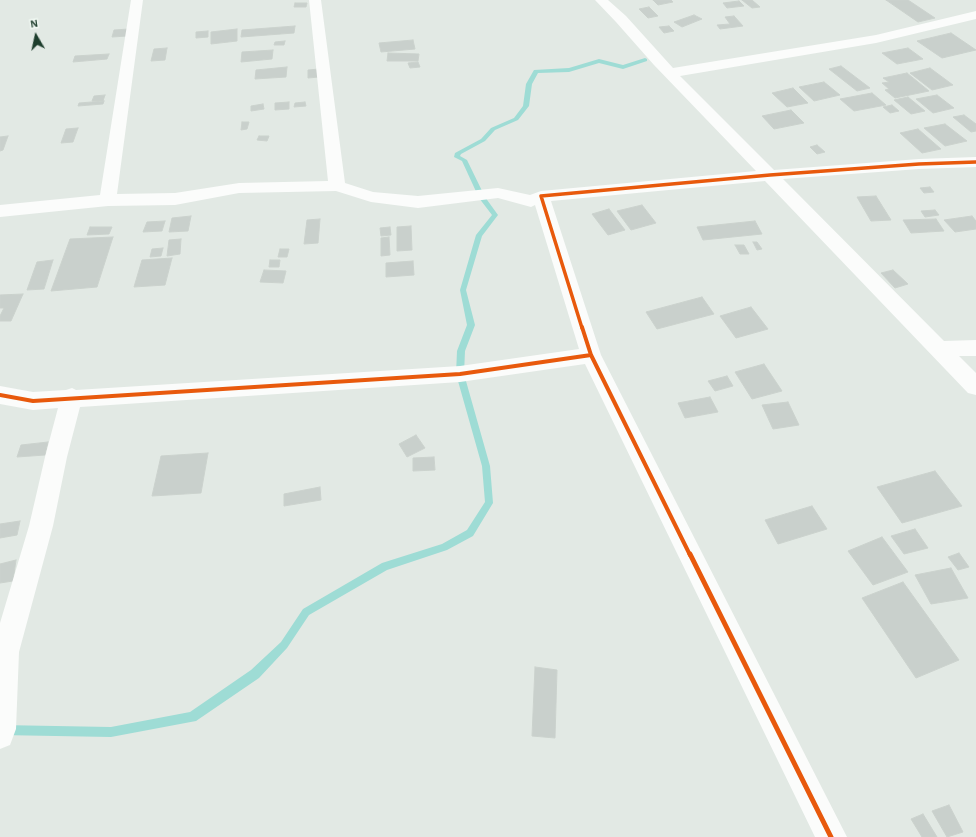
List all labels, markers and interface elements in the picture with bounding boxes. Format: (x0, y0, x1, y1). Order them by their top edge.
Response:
north arrow (16, 16, 56, 56)
text: N (29, 18, 39, 30)

